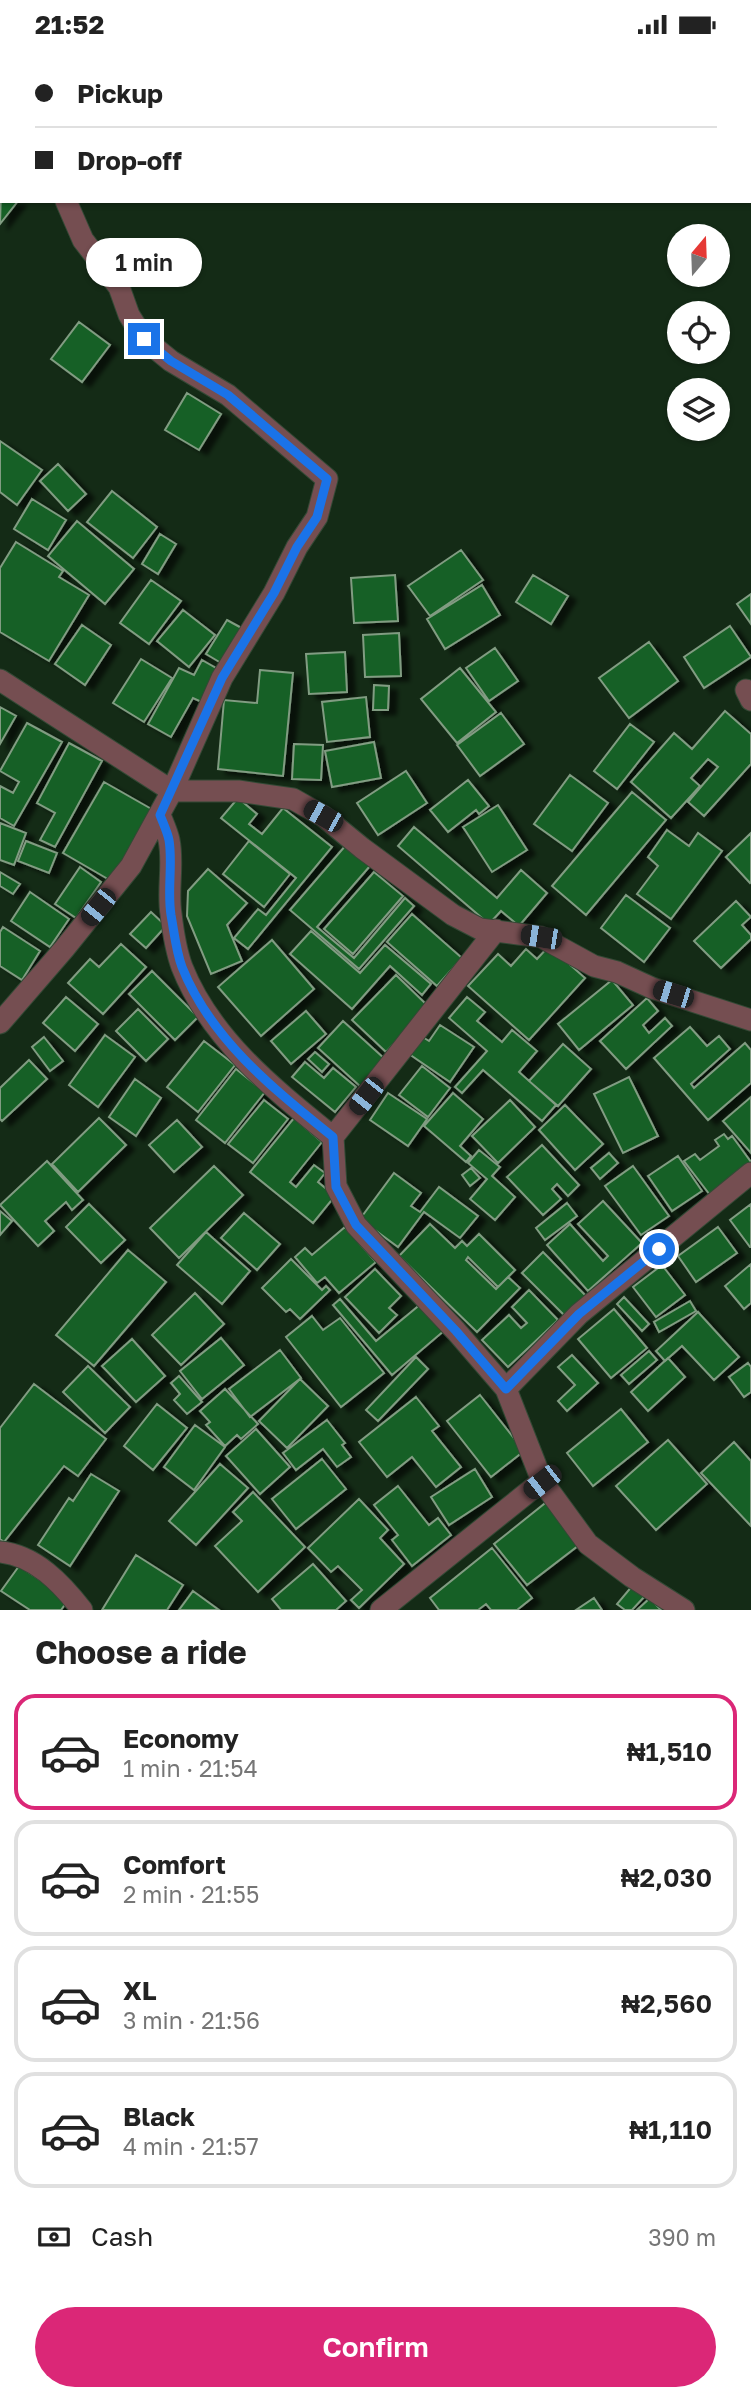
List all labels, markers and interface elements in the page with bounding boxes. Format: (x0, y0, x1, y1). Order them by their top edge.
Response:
text: 21:52 (35, 9, 104, 40)
text: Pickup (77, 78, 163, 109)
text: Drop-off (77, 145, 182, 176)
north arrow (667, 224, 730, 287)
map controls (667, 224, 730, 441)
callout: 1 min (86, 237, 202, 287)
text: 1 min (115, 248, 173, 276)
button: locate (667, 301, 730, 364)
route end (128, 323, 160, 355)
button: layers (667, 378, 730, 441)
car (300, 797, 347, 835)
car (77, 884, 120, 930)
car (519, 923, 564, 951)
car (650, 978, 697, 1010)
car (345, 1073, 388, 1119)
route start (643, 1233, 675, 1265)
car (519, 1461, 566, 1503)
text: Choose a ride (35, 1633, 247, 1671)
icon: car (39, 1721, 102, 1784)
text: Economy (123, 1723, 239, 1754)
text: ₦1,510 (627, 1736, 712, 1767)
text: 1 min · 21:54 (123, 1754, 258, 1782)
icon: car (39, 1847, 102, 1910)
text: Comfort (123, 1849, 226, 1880)
text: ₦2,030 (621, 1862, 712, 1893)
text: 2 min · 21:55 (123, 1880, 259, 1908)
icon: car (39, 1973, 102, 2036)
text: XL (123, 1975, 157, 2006)
text: ₦2,560 (621, 1988, 712, 2019)
text: 3 min · 21:56 (123, 2006, 260, 2034)
icon: car (39, 2099, 102, 2162)
text: Black (123, 2101, 195, 2132)
text: ₦1,110 (629, 2114, 712, 2145)
text: 4 min · 21:57 (123, 2132, 259, 2160)
icon: cash (35, 2218, 73, 2256)
text: Cash (91, 2221, 153, 2252)
text: 390 m (648, 2223, 716, 2251)
button: Confirm (35, 2307, 716, 2387)

